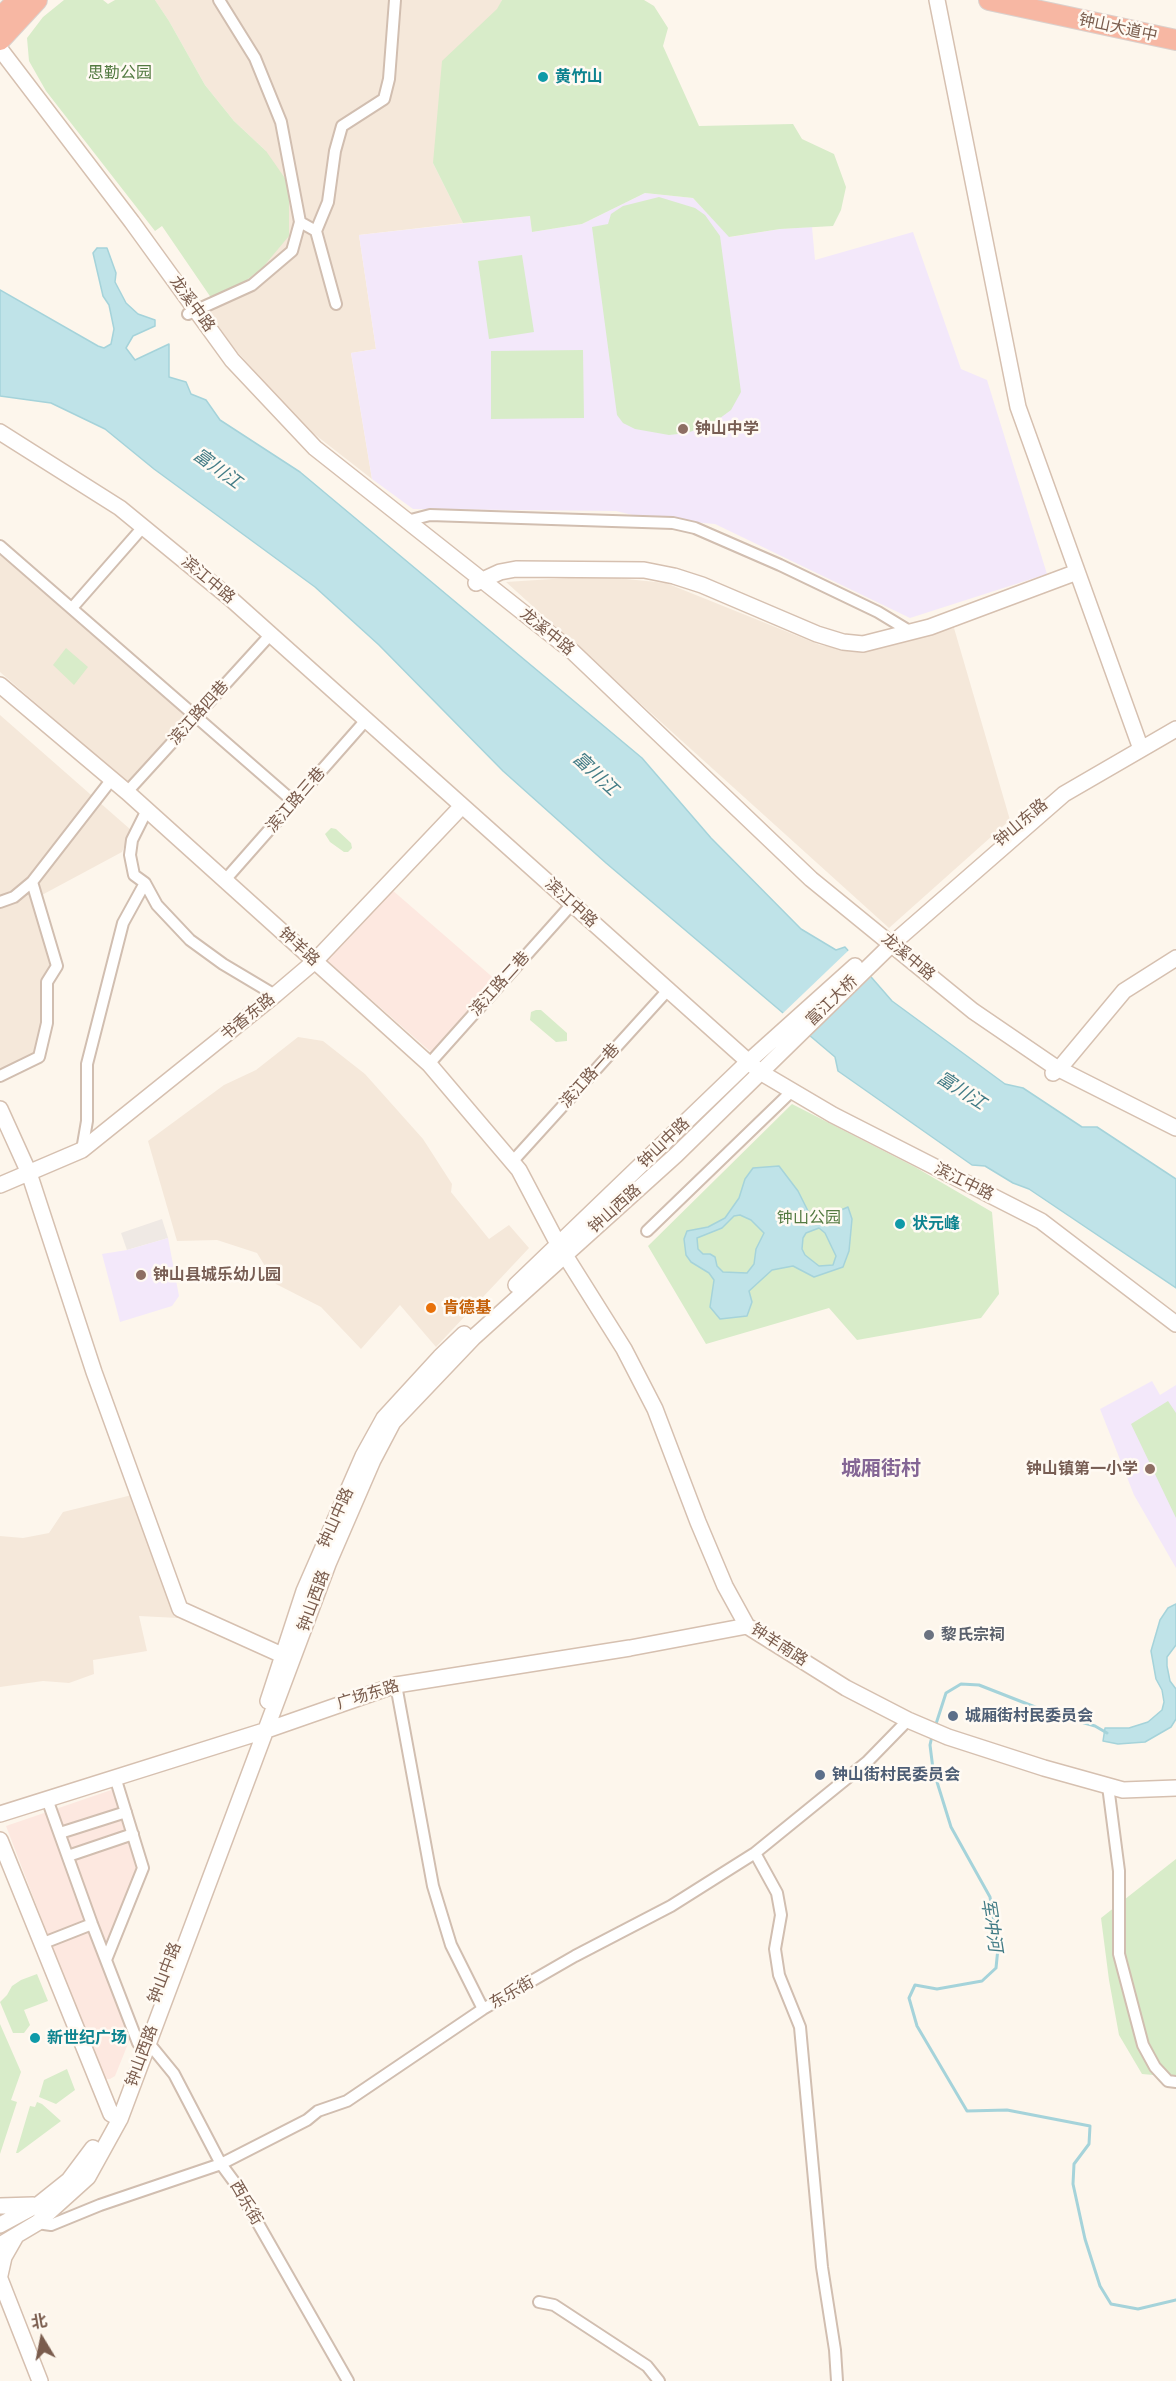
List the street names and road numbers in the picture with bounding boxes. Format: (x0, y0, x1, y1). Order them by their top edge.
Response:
street label: 钟山大道中 (1077, 10, 1159, 46)
street label: 龙溪中路 (165, 272, 219, 336)
street label: 滨江中路 (177, 552, 239, 608)
street label: 龙溪中路 (516, 604, 578, 660)
street label: 滨江路四巷 (165, 677, 233, 749)
street label: 滨江路三巷 (263, 764, 329, 836)
street label: 钟山东路 (990, 795, 1052, 851)
street label: 滨江中路 (541, 874, 601, 932)
street label: 钟羊路 (275, 924, 323, 970)
street label: 龙溪中路 (877, 929, 939, 985)
street label: 滨江路二巷 (466, 948, 534, 1020)
street label: 富江大桥 (802, 972, 862, 1030)
street label: 书香东路 (217, 989, 279, 1045)
street label: 滨江路一巷 (556, 1040, 624, 1112)
street label: 钟山中路 (634, 1114, 694, 1172)
street label: 滨江中路 (931, 1159, 997, 1205)
street label: 钟山西路 (585, 1180, 645, 1238)
street label: 钟山中路 (314, 1485, 358, 1551)
street label: 钟山西路 (294, 1568, 334, 1634)
street label: 钟羊南路 (747, 1620, 811, 1670)
street label: 广场东路 (335, 1676, 401, 1714)
street label: 钟山中路 (145, 1940, 185, 2006)
street label: 东乐街 (486, 1973, 538, 2013)
street label: 钟山西路 (122, 2023, 162, 2089)
street label: 西乐街 (226, 2177, 266, 2229)

